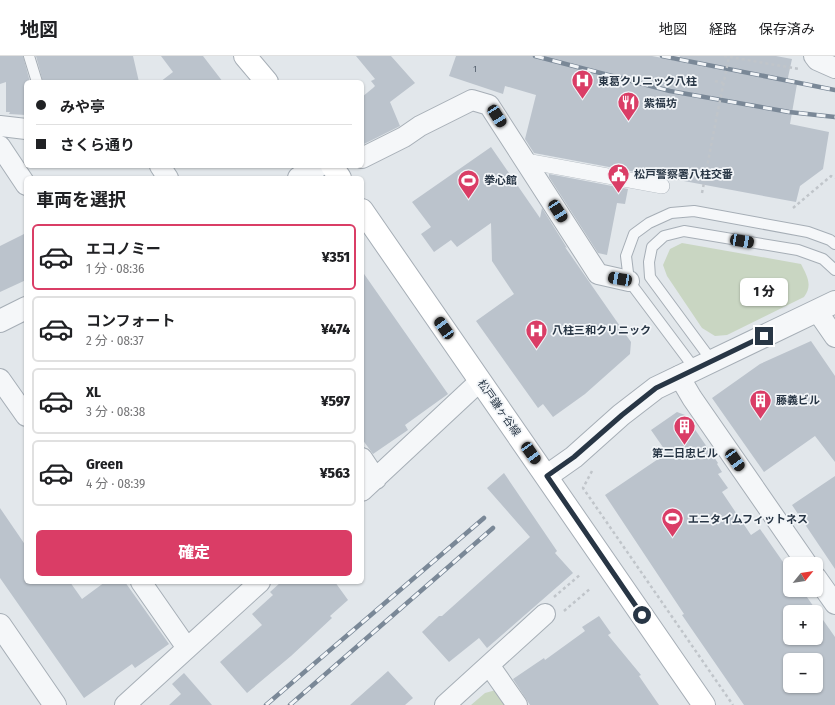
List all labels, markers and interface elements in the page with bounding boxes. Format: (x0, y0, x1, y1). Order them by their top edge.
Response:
text: 地図 (20, 18, 58, 41)
text: 地図 (659, 21, 687, 38)
text: 経路 (709, 21, 737, 38)
text: 保存済み (759, 21, 815, 38)
house number: 1 (473, 64, 477, 74)
hospital icon: 東葛クリニック八柱 (569, 68, 595, 101)
place label: 東葛クリニック八柱 (598, 75, 697, 88)
restaurant icon: 紫福坊 (615, 90, 641, 123)
place label: 紫福坊 (644, 97, 677, 110)
text: みや亭 (60, 98, 105, 116)
car (485, 103, 509, 129)
text: さくら通り (60, 136, 135, 154)
public building icon: 松戸警察署八柱交番 (605, 161, 631, 194)
sports icon: 拳心館 (455, 167, 481, 200)
place label: 松戸警察署八柱交番 (634, 168, 733, 181)
place label: 拳心館 (484, 174, 517, 187)
text: 車両を選択 (36, 189, 126, 211)
car (546, 198, 570, 224)
car (729, 233, 755, 249)
icon: car (38, 239, 74, 275)
text: エコノミー (86, 240, 161, 258)
text: ¥351 (322, 248, 350, 266)
text: 1 分 · 08:36 (86, 261, 144, 276)
car (607, 271, 633, 287)
callout: 1 分 (740, 278, 788, 306)
text: 1 分 (753, 284, 775, 299)
icon: car (38, 311, 74, 347)
text: コンフォート (86, 312, 176, 330)
car (432, 315, 456, 341)
hospital icon: 八柱三和クリニック (524, 317, 550, 350)
text: ¥474 (321, 320, 350, 338)
place label: 八柱三和クリニック (552, 324, 651, 337)
route end (755, 327, 773, 345)
text: 2 分 · 08:37 (86, 333, 144, 348)
street label: 松戸鎌ヶ谷線 (475, 377, 523, 439)
icon: car (38, 383, 74, 419)
text: XL (86, 383, 101, 401)
building icon: 藤義ビル (747, 387, 773, 420)
text: ¥597 (321, 392, 350, 410)
place label: 藤義ビル (776, 394, 820, 407)
text: 3 分 · 08:38 (86, 404, 145, 419)
building icon: 第二日忠ビル (672, 414, 698, 447)
car (519, 440, 543, 466)
place label: 第二日忠ビル (652, 447, 718, 460)
car (723, 447, 747, 473)
icon: car (38, 455, 74, 491)
text: Green (86, 455, 123, 473)
text: ¥563 (320, 464, 350, 482)
text: 4 分 · 08:39 (86, 476, 145, 491)
sports icon: エニタイムフィットネス (660, 506, 686, 539)
place label: エニタイムフィットネス (688, 513, 808, 526)
button: 確定 (36, 530, 352, 576)
north arrow (783, 557, 823, 597)
map controls (783, 557, 823, 693)
button: + (783, 605, 823, 645)
route start (633, 606, 651, 624)
button: − (783, 653, 823, 693)

